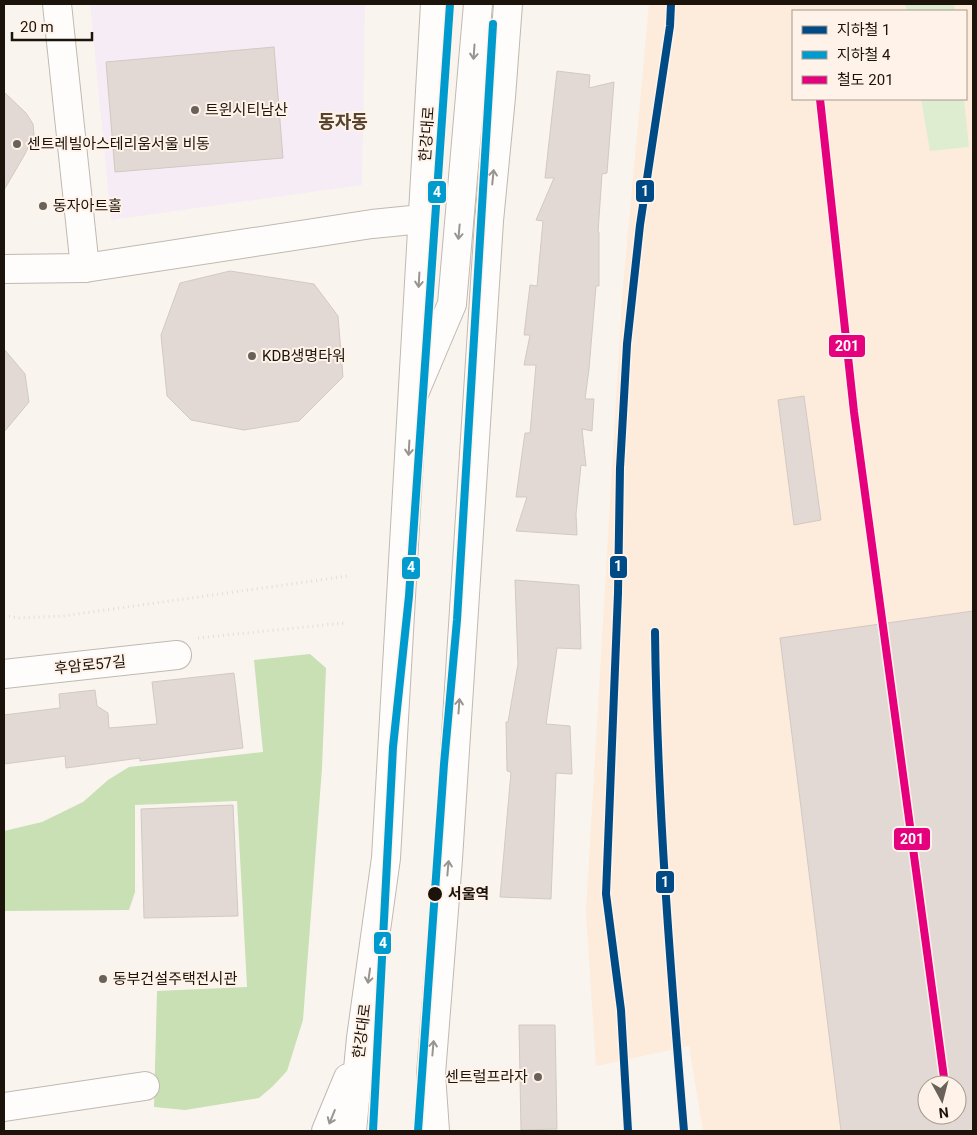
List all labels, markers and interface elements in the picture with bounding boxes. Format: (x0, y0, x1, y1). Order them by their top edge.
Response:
scale bar (12, 10, 92, 42)
legend (792, 10, 967, 100)
text: 20 m (20, 18, 54, 36)
text: 지하철 1 (837, 21, 891, 39)
one-way arrow (470, 44, 479, 60)
text: 지하철 4 (837, 46, 891, 64)
text: 철도 201 (837, 71, 894, 89)
place label: 트윈시티남산 (205, 101, 288, 119)
marker: 트윈시티남산 (189, 104, 201, 116)
street label: 한강대로 (416, 106, 438, 162)
district label: 동자동 (318, 111, 368, 132)
place label: 센트레빌아스테리움서울 비동 (27, 135, 210, 153)
marker: 센트레빌아스테리움서울 비동 (11, 138, 23, 150)
one-way arrow (488, 170, 498, 186)
line badge: 1 (635, 179, 655, 203)
line badge: 4 (427, 180, 447, 204)
text: 1 (641, 183, 649, 199)
text: 4 (433, 184, 441, 200)
place label: 동자아트홀 (53, 197, 122, 215)
marker: 동자아트홀 (37, 200, 49, 212)
one-way arrow (454, 223, 463, 239)
one-way arrow (414, 271, 423, 287)
line badge: 201 (828, 334, 866, 358)
text: 201 (835, 338, 859, 354)
place label: KDB생명타워 (262, 347, 346, 365)
marker: KDB생명타워 (246, 350, 258, 362)
one-way arrow (405, 439, 414, 455)
line badge: 1 (609, 555, 628, 579)
line badge: 4 (401, 556, 421, 580)
text: 1 (614, 558, 622, 574)
text: 4 (407, 559, 415, 575)
street label: 후암로57길 (53, 652, 127, 678)
one-way arrow (454, 699, 463, 715)
line badge: 201 (893, 827, 931, 851)
text: 201 (900, 831, 924, 847)
one-way arrow (443, 861, 452, 877)
line badge: 1 (655, 870, 675, 894)
text: 1 (661, 874, 669, 890)
marker: 서울역 (426, 885, 444, 903)
place label: 서울역 (448, 885, 489, 903)
line badge: 4 (373, 931, 392, 955)
text: 4 (379, 935, 387, 951)
one-way arrow (364, 967, 374, 983)
place label: 동부건설주택전시관 (113, 970, 237, 988)
marker: 동부건설주택전시관 (97, 973, 109, 985)
street label: 한강대로 (350, 1003, 374, 1059)
one-way arrow (428, 1040, 438, 1056)
place label: 센트럴프라자 (445, 1068, 528, 1086)
marker: 센트럴프라자 (532, 1071, 544, 1083)
north arrow (917, 1075, 967, 1125)
text: N (938, 1104, 949, 1121)
one-way arrow (327, 1109, 337, 1124)

